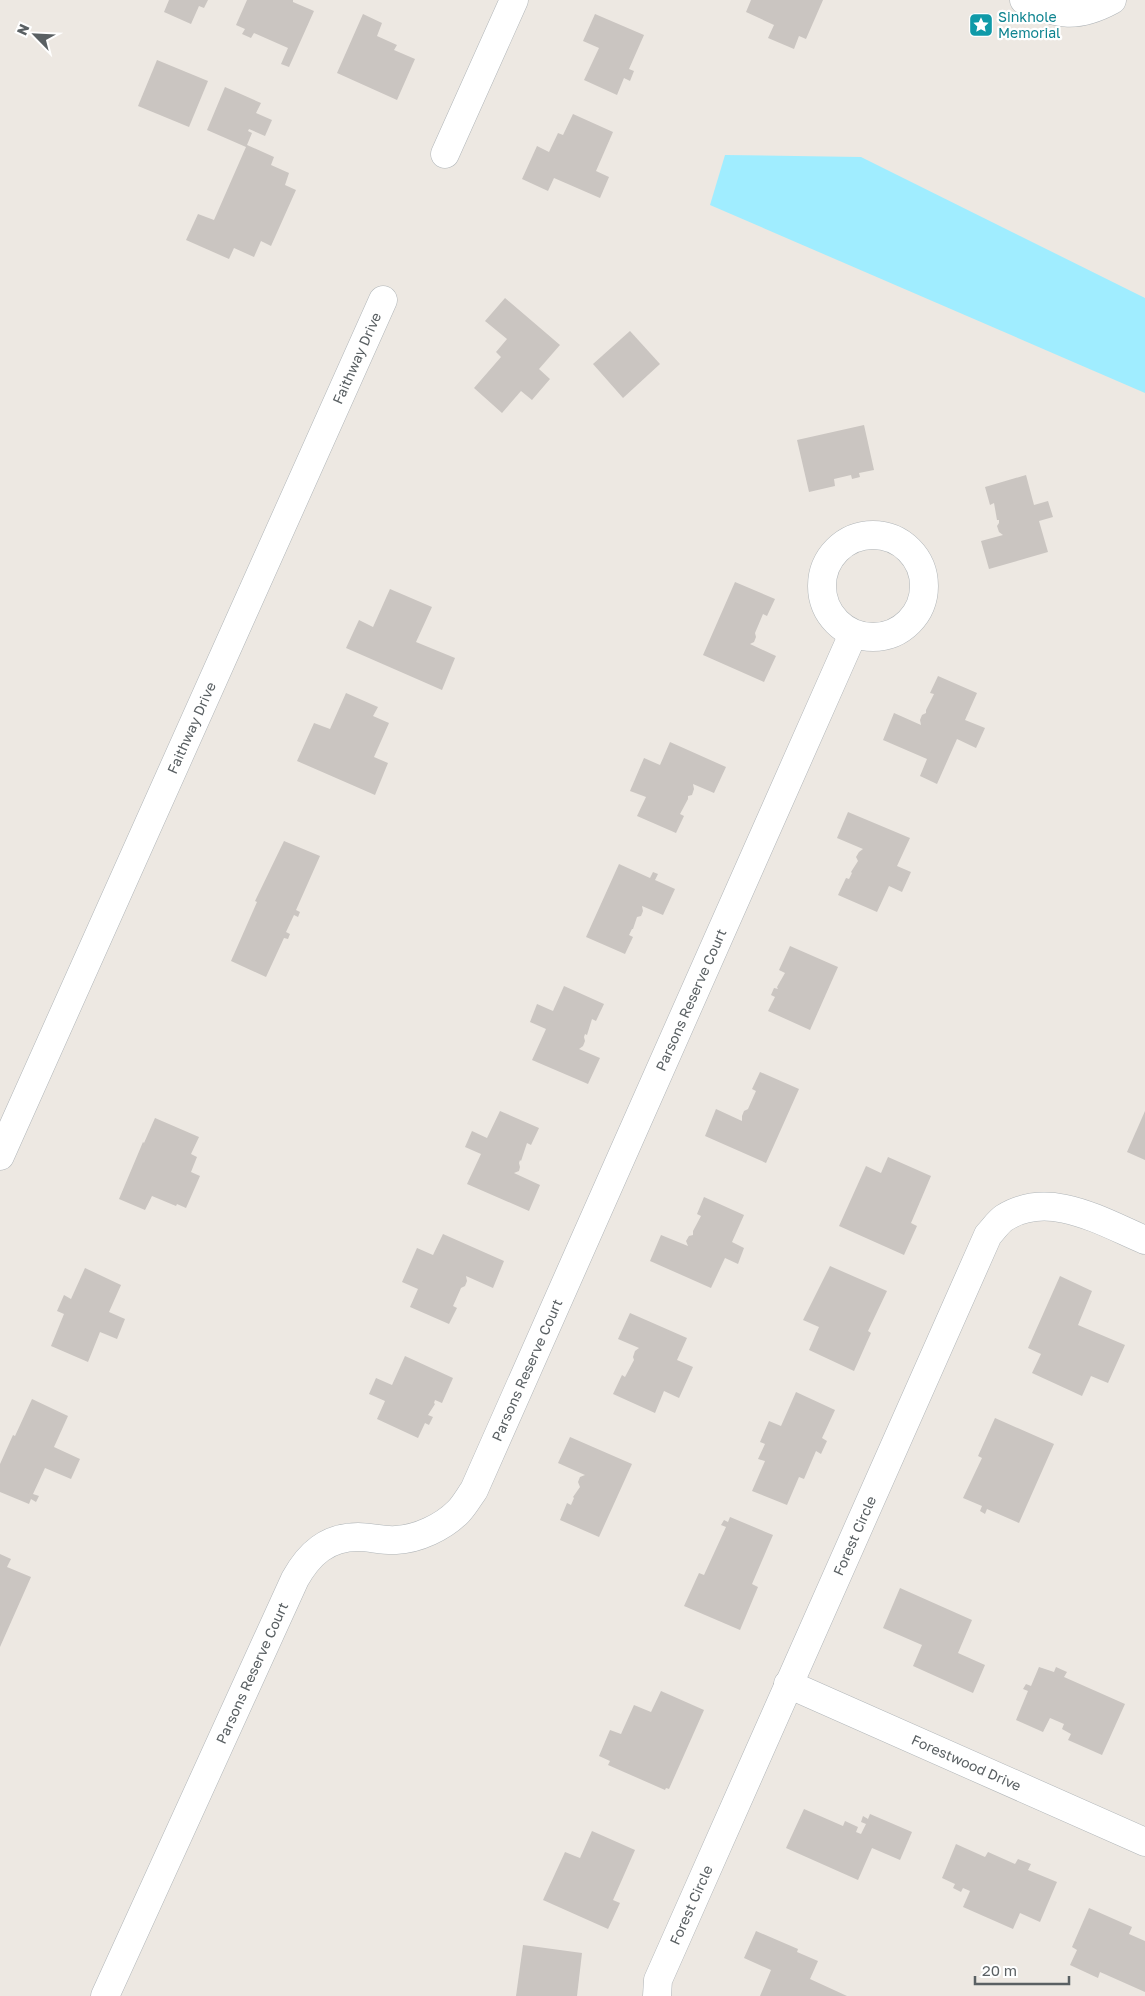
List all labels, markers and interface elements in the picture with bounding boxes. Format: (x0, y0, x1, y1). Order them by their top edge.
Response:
place label: Sinkhole Memorial (998, 8, 1061, 41)
north arrow (10, 10, 60, 60)
place icon: Sinkhole Memorial (968, 12, 994, 38)
text: N (13, 21, 33, 38)
street label: Faithway Drive (329, 310, 384, 406)
street label: Faithway Drive (163, 679, 219, 776)
street label: Parsons Reserve Court (652, 926, 729, 1073)
street label: Parsons Reserve Court (488, 1296, 565, 1444)
street label: Forest Circle (829, 1493, 879, 1578)
street label: Parsons Reserve Court (212, 1599, 291, 1746)
street label: Forestwood Drive (909, 1731, 1024, 1794)
street label: Forest Circle (666, 1862, 716, 1947)
scale bar (975, 1954, 1069, 1986)
text: 20 m (982, 1961, 1017, 1979)

